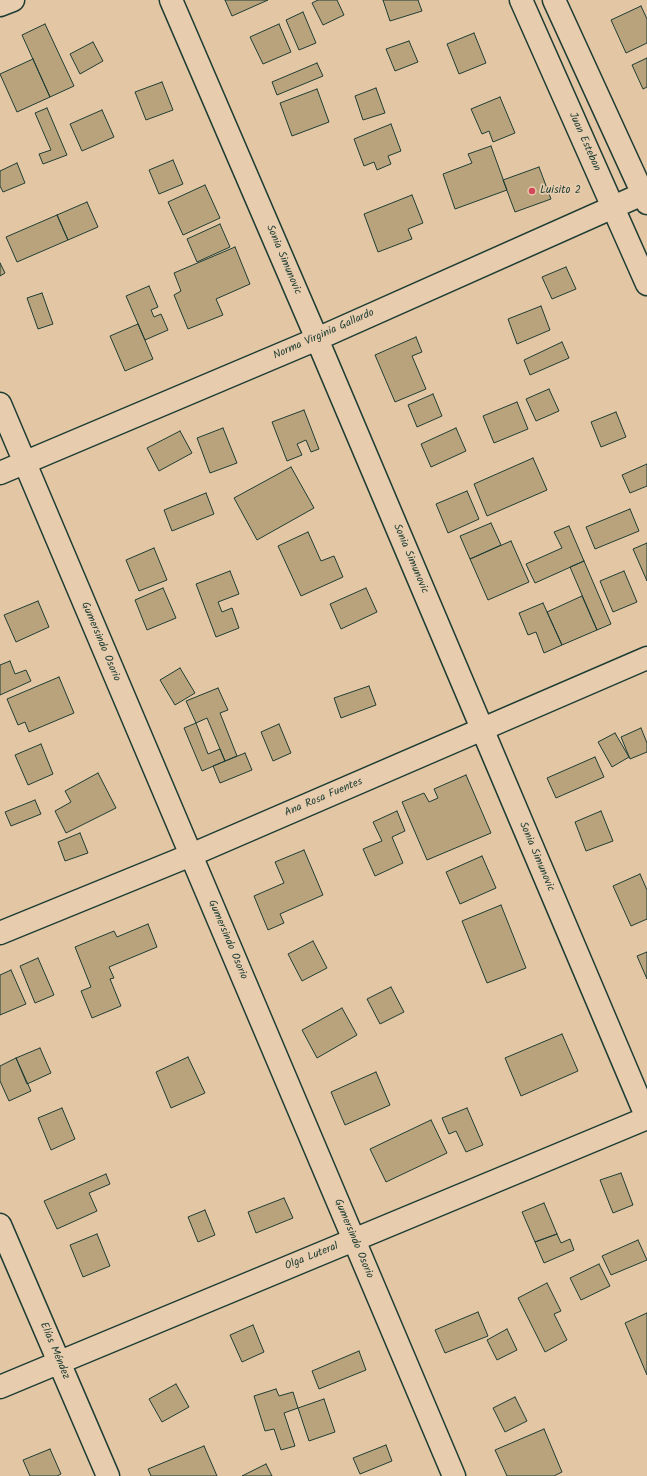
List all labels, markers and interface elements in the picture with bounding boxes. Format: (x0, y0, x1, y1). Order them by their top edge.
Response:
street label: Juan Esteban (565, 111, 603, 173)
place label: Luisito 2 (540, 184, 581, 198)
marker: Luisito 2 (527, 186, 537, 196)
street label: Sonia Simunovic (262, 223, 304, 297)
street label: Norma Virginia Gallardo (272, 307, 376, 363)
street label: Sonia Simunovic (389, 522, 431, 596)
street label: Gumersindo Osorio (77, 600, 123, 684)
street label: Ana Rosa Fuentes (283, 776, 365, 820)
street label: Sonia Simunovic (515, 820, 557, 894)
street label: Gumersindo Osorio (204, 898, 250, 982)
street label: Gumersindo Osorio (330, 1197, 376, 1281)
street label: Olga Luteral (283, 1240, 341, 1274)
street label: Elías Méndez (36, 1321, 72, 1381)

